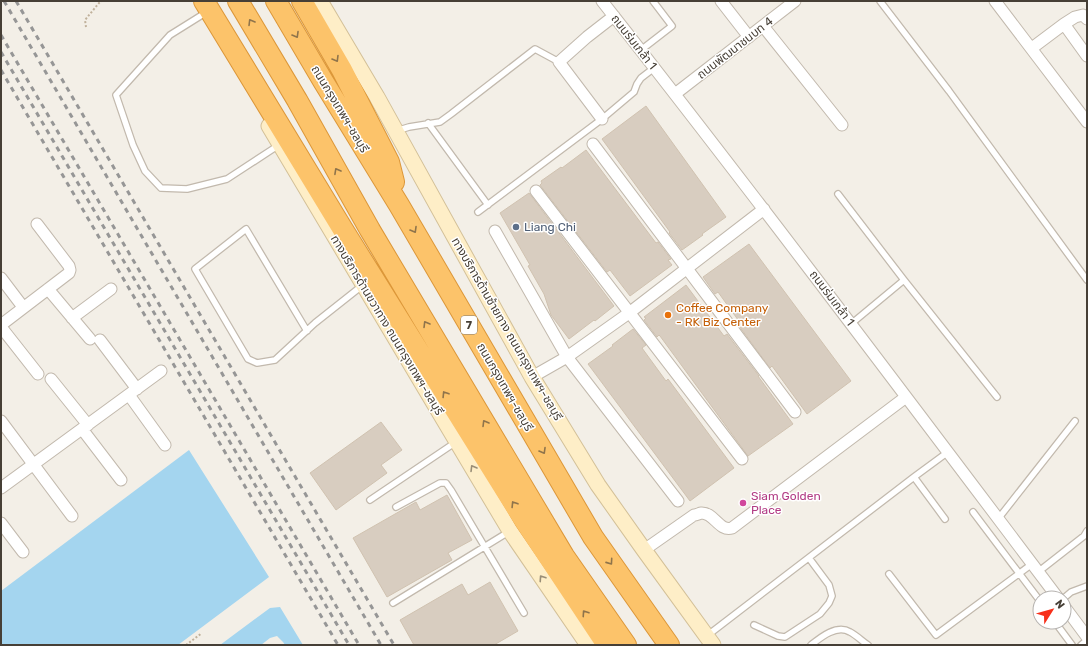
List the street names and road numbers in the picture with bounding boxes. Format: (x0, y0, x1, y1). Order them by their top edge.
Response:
street label: ถนนร่มเกล้า 1 (608, 12, 660, 72)
street label: ถนนพัฒนาชนบท 4 (694, 14, 776, 82)
street label: ถนนกรุงเทพฯ-ชลบุรี (308, 63, 372, 155)
street label: ทางบริการด้านขวาทาง ถนนกรุงเทพฯ-ชลบุรี (328, 233, 446, 418)
street label: ทางบริการด้านซ้ายทาง ถนนกรุงเทพฯ-ชลบุรี (449, 235, 565, 423)
street label: ถนนร่มเกล้า 1 (807, 268, 857, 328)
road number: 7 (461, 316, 477, 334)
street label: ถนนกรุงเทพฯ-ชลบุรี (474, 340, 536, 434)

